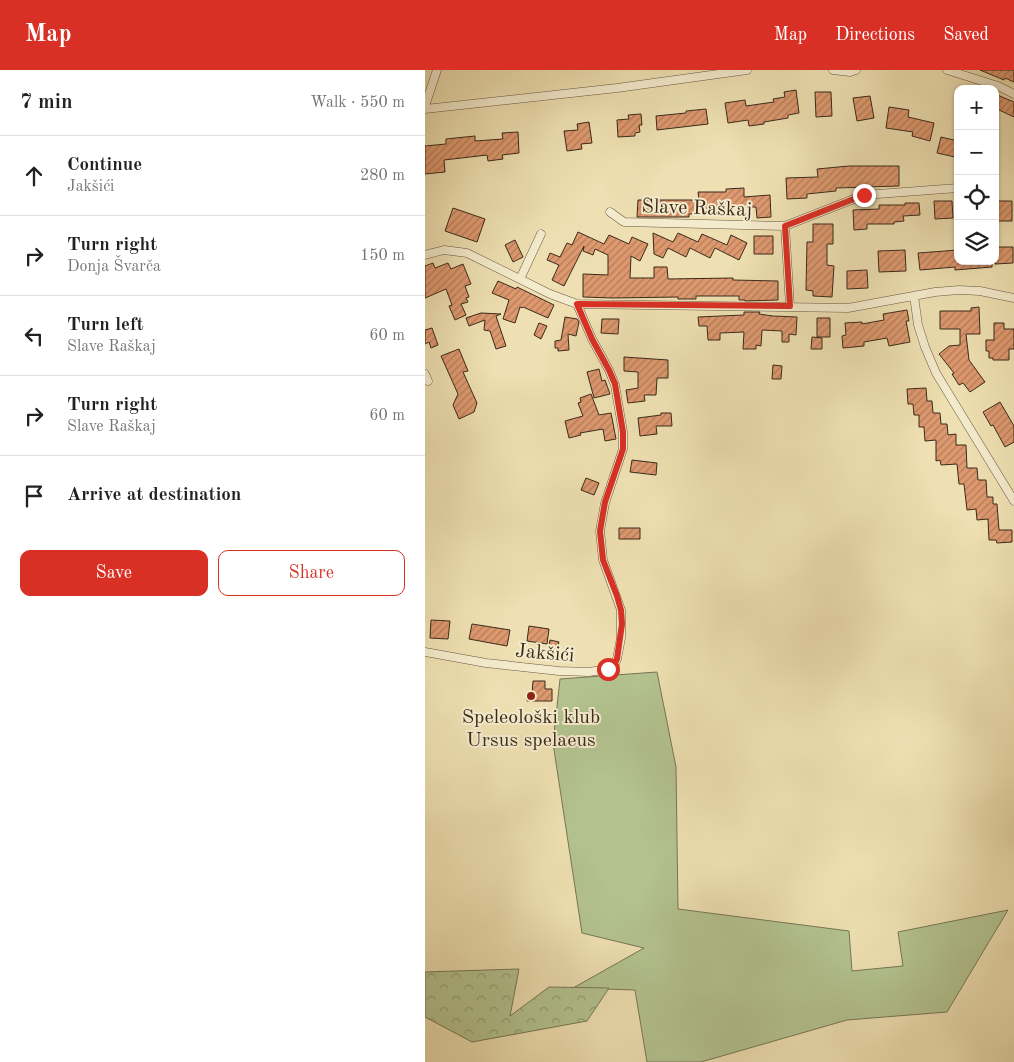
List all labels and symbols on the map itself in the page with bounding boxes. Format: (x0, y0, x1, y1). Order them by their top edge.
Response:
route end (853, 184, 876, 207)
street label: Slave Raškaj (641, 197, 753, 221)
street label: Jakšići (514, 641, 575, 667)
route start (597, 658, 620, 681)
marker: Speleološki klub Ursus spelaeus (525, 690, 537, 702)
place label: Speleološki klub Ursus spelaeus (462, 708, 600, 751)

